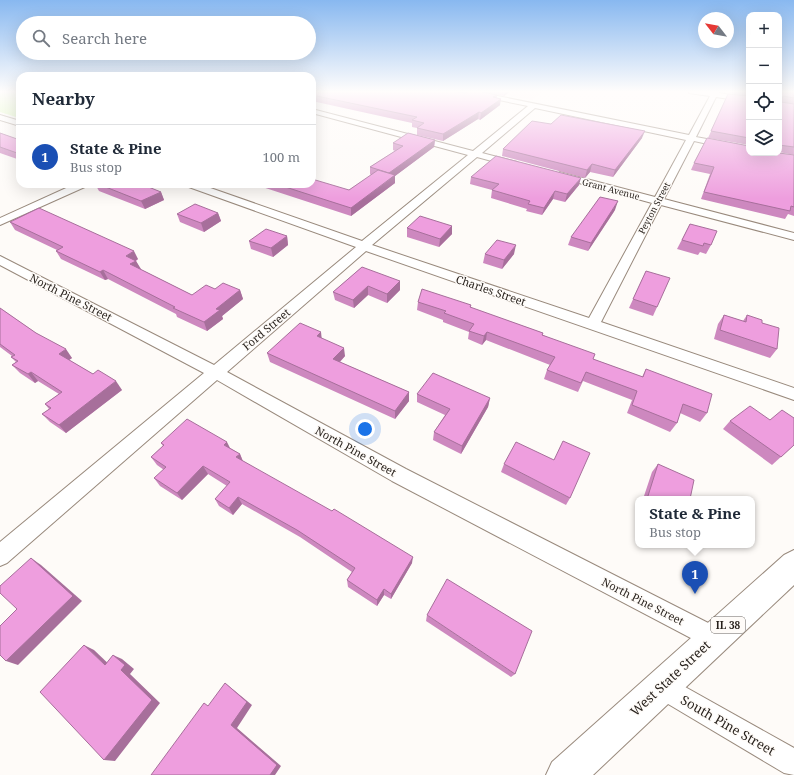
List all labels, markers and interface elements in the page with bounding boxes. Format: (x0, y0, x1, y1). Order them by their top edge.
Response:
north arrow (698, 12, 734, 48)
map controls (746, 12, 782, 156)
button: + (746, 12, 782, 48)
search box (16, 16, 316, 60)
icon: search (30, 27, 52, 49)
text: Search here (62, 28, 147, 48)
button: − (746, 48, 782, 84)
button: locate (746, 84, 782, 120)
text: Nearby (32, 87, 95, 110)
button: layers (746, 120, 782, 156)
text: State & Pine (70, 138, 162, 158)
text: 1 (41, 148, 49, 166)
text: 100 m (263, 148, 300, 166)
text: Bus stop (70, 158, 122, 176)
street label: Grant Avenue (581, 175, 641, 203)
street label: Peyton Street (635, 180, 673, 236)
street label: North Pine Street (27, 270, 115, 324)
street label: Charles Street (454, 271, 528, 309)
street label: Ford Street (239, 305, 293, 353)
your location (355, 419, 375, 439)
street label: North Pine Street (313, 423, 399, 480)
popup (635, 496, 755, 548)
text: State & Pine (649, 503, 741, 523)
text: Bus stop (649, 523, 701, 541)
pin: 1 (682, 561, 708, 594)
street label: North Pine Street (599, 574, 687, 628)
road number: IL 38 (711, 617, 745, 633)
street label: West State Street (626, 636, 714, 720)
street label: South Pine Street (678, 691, 779, 760)

